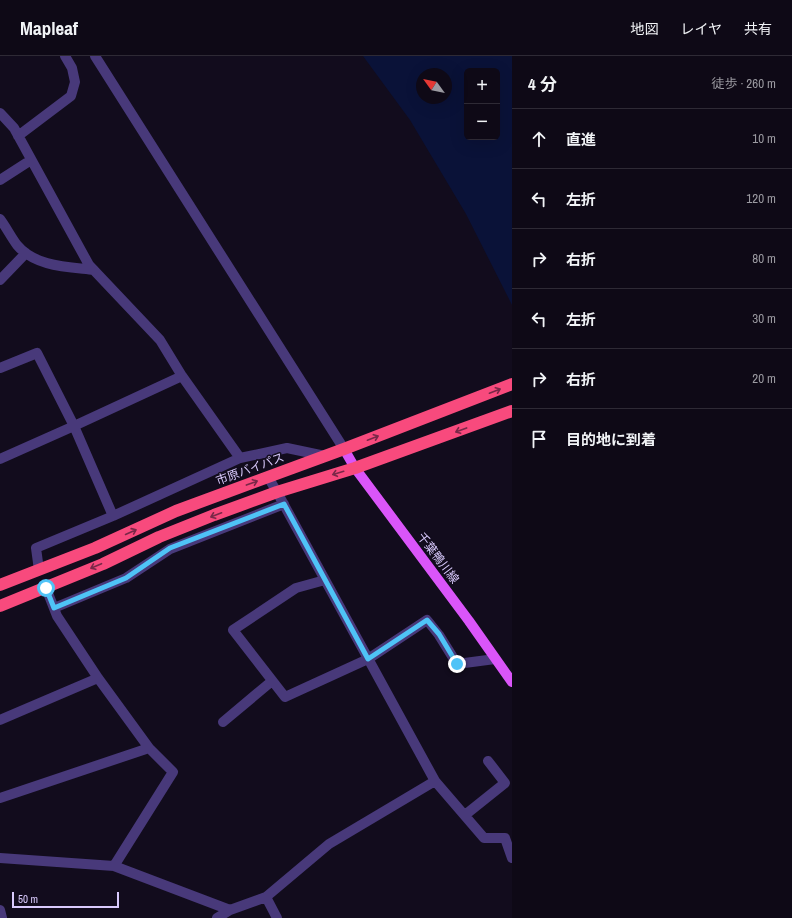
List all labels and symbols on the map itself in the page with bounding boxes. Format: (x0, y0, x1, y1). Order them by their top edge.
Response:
north arrow (416, 68, 452, 104)
one-way arrow (488, 386, 500, 394)
one-way arrow (455, 427, 468, 434)
one-way arrow (367, 433, 379, 441)
street label: 市原バイパス (214, 449, 286, 489)
one-way arrow (332, 470, 345, 477)
one-way arrow (245, 479, 257, 487)
one-way arrow (210, 511, 222, 519)
one-way arrow (125, 527, 137, 535)
street label: 千葉鴨川線 (414, 529, 462, 587)
one-way arrow (91, 563, 103, 571)
route start (37, 579, 55, 597)
route end (448, 655, 466, 673)
scale bar (12, 890, 119, 909)

